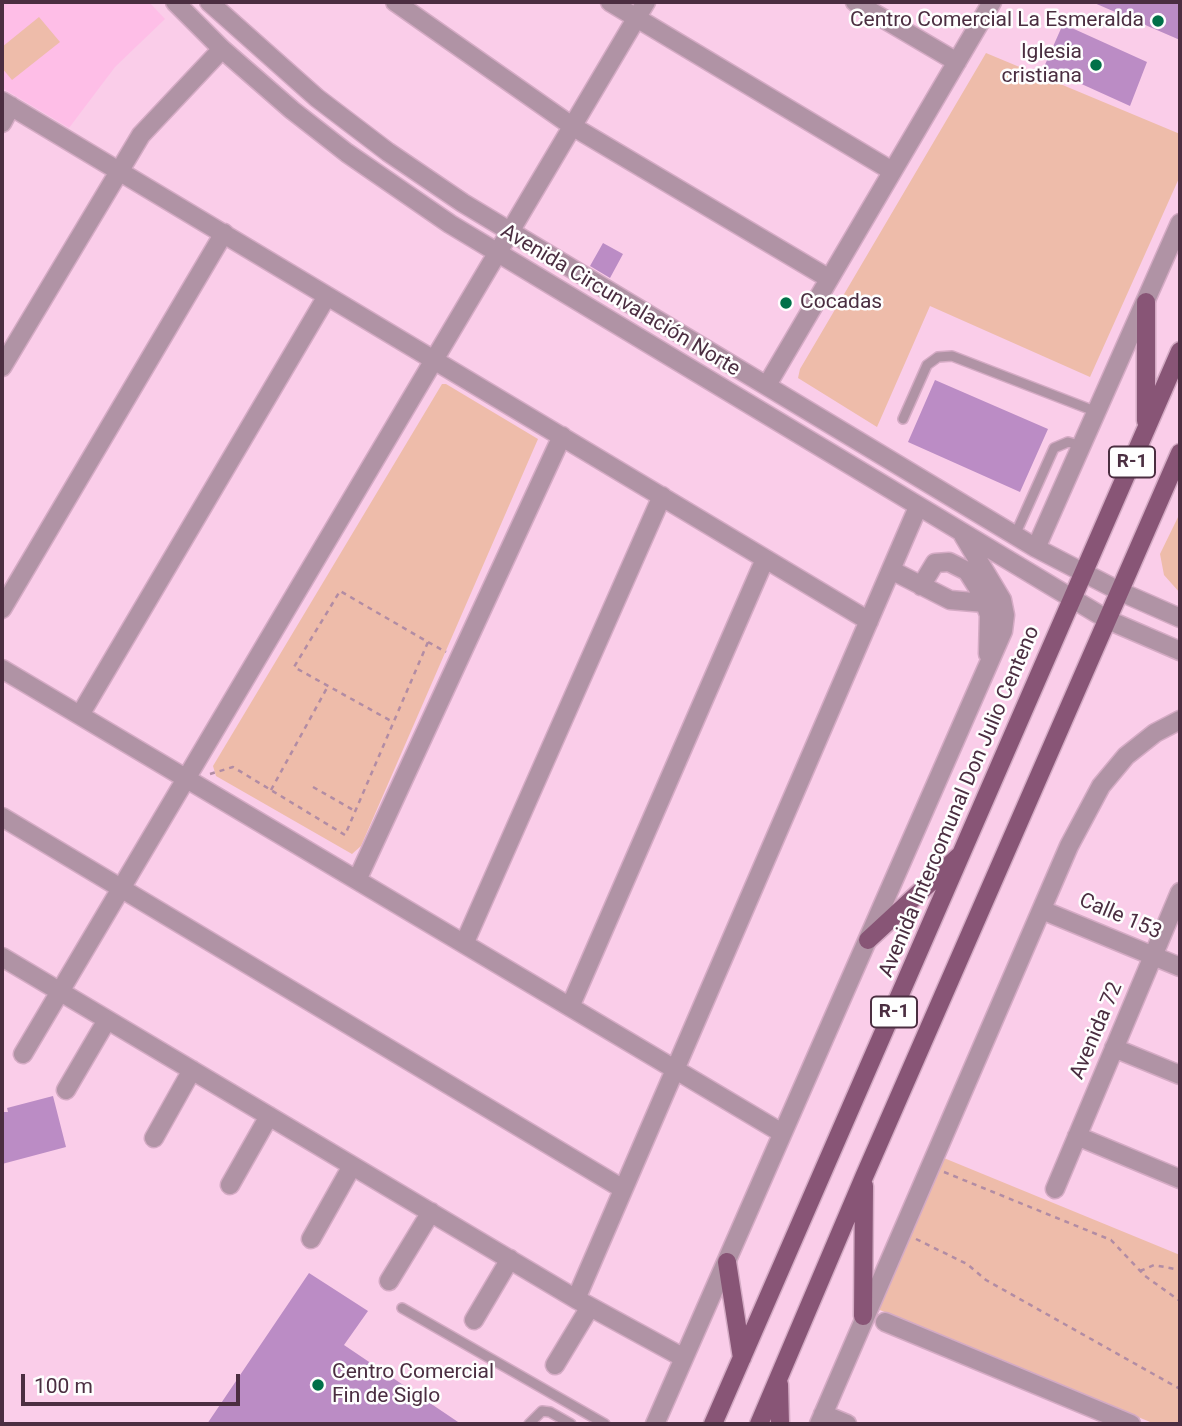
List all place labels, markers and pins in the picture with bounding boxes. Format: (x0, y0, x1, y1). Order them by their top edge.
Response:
place label: Centro Comercial La Esmeralda (850, 8, 1144, 34)
marker: Centro Comercial La Esmeralda (1150, 13, 1166, 29)
place label: Iglesia cristiana (1002, 40, 1082, 90)
marker: Iglesia cristiana (1088, 57, 1104, 73)
place label: Cocadas (800, 290, 882, 316)
marker: Cocadas (778, 295, 794, 311)
place label: Centro Comercial Fin de Siglo (332, 1360, 494, 1410)
marker: Centro Comercial Fin de Siglo (310, 1377, 326, 1393)

